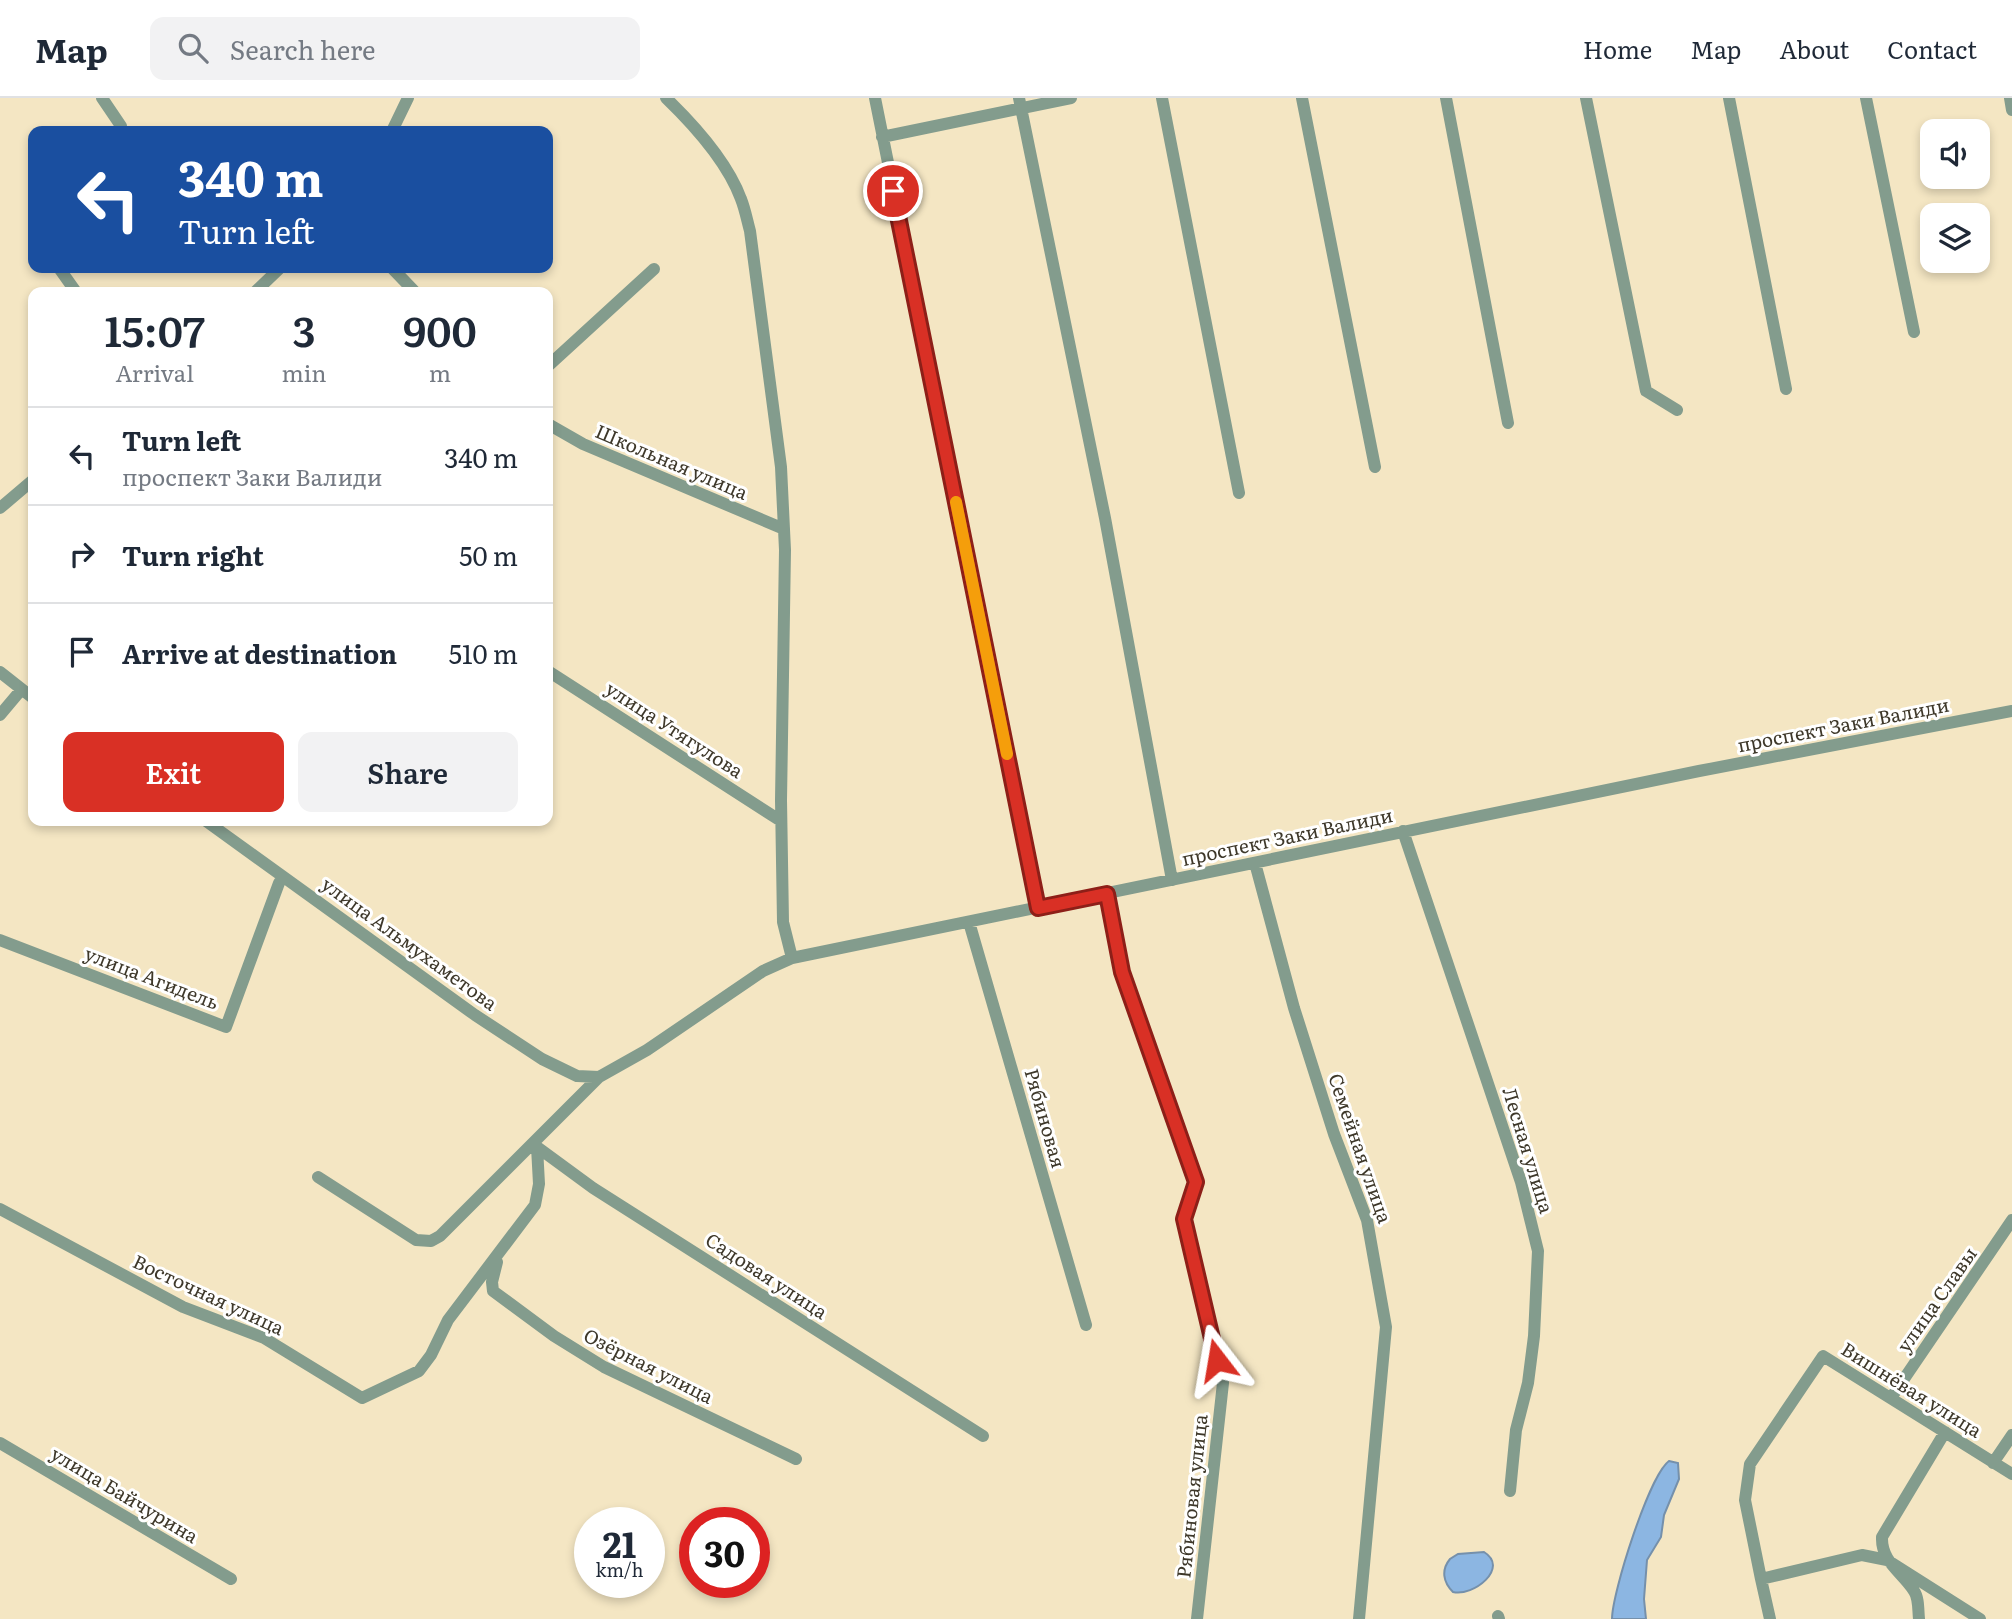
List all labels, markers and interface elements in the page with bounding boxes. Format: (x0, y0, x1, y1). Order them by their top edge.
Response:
search box (150, 17, 640, 80)
text: Map (35, 24, 108, 73)
icon: search (174, 29, 212, 67)
text: Search here (230, 29, 376, 68)
text: Home (1583, 31, 1652, 66)
text: Map (1690, 31, 1741, 66)
text: About (1779, 31, 1849, 66)
text: Contact (1887, 31, 1977, 66)
map controls (1920, 119, 1990, 273)
button: sound (1920, 119, 1990, 189)
text: 340 m (178, 139, 324, 212)
icon: left (63, 154, 154, 245)
pin (863, 161, 923, 221)
icon: arrive (874, 172, 912, 210)
button: layers (1920, 203, 1990, 273)
text: Turn left (178, 206, 315, 254)
text: 15:07 (104, 298, 205, 360)
text: 3 (292, 298, 316, 360)
text: 900 (403, 298, 477, 360)
text: Arrival (115, 355, 194, 389)
text: min (281, 355, 327, 389)
text: m (429, 355, 451, 389)
street label: Школьная улица (591, 416, 753, 506)
text: Turn left (122, 420, 241, 459)
icon: left (63, 437, 101, 475)
text: 340 m (444, 437, 518, 476)
text: проспект Заки Валиди (122, 459, 383, 493)
icon: right (63, 535, 101, 573)
text: Turn right (122, 535, 264, 574)
text: 50 m (459, 535, 518, 574)
icon: arrive (63, 633, 101, 671)
text: Arrive at destination (122, 633, 397, 672)
text: 510 m (449, 633, 518, 672)
street label: улица Утягулова (601, 674, 750, 785)
street label: проспект Заки Валиди (1735, 690, 1951, 758)
button: Exit (63, 732, 284, 812)
button: Share (298, 732, 518, 812)
street label: проспект Заки Валиди (1179, 800, 1395, 872)
street label: улица Альмухаметова (316, 870, 504, 1017)
street label: улица Агидель (81, 939, 223, 1015)
street label: Рябиновая (1018, 1065, 1074, 1171)
street label: Семейная улица (1322, 1069, 1400, 1227)
street label: Лесная улица (1497, 1084, 1562, 1217)
street label: Садовая улица (700, 1225, 834, 1325)
street label: улица Славы (1889, 1241, 1983, 1357)
street label: Восточная улица (129, 1247, 290, 1342)
street label: Озёрная улица (579, 1320, 719, 1410)
position arrow (1180, 1323, 1254, 1397)
street label: Вишнёвая улица (1836, 1334, 1988, 1444)
street label: Рябиновая улица (1168, 1412, 1214, 1579)
street label: улица Байчурина (46, 1439, 205, 1550)
speed limit sign: 30 (679, 1507, 770, 1598)
text: 21 (603, 1517, 636, 1569)
text: km/h (596, 1556, 643, 1583)

